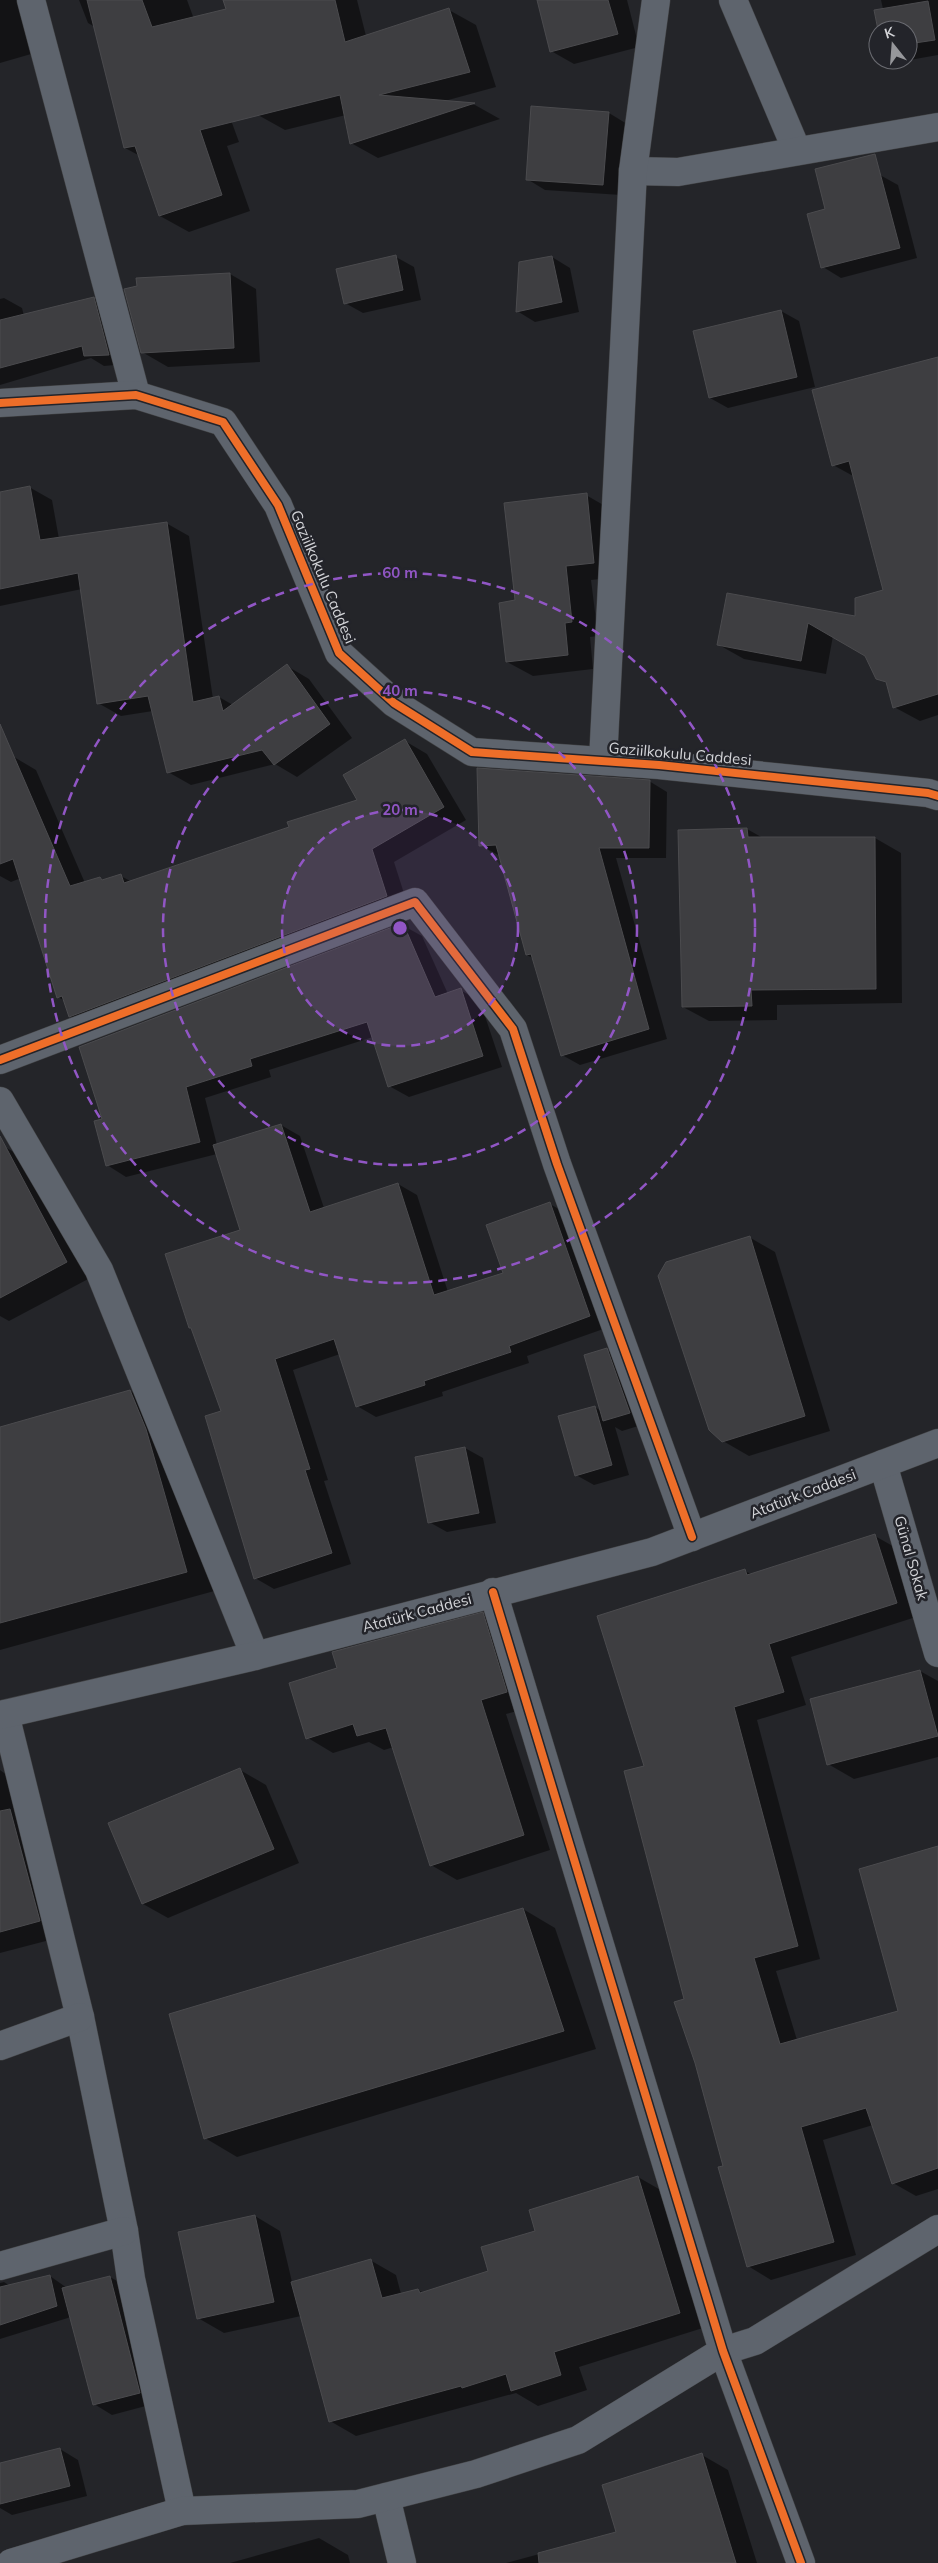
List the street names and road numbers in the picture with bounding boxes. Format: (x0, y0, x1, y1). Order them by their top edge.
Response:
street label: Gaziilkokulu Caddesi (287, 507, 360, 646)
street label: Gaziilkokulu Caddesi (608, 738, 752, 769)
street label: Atatürk Caddesi (747, 1465, 859, 1523)
street label: Günal Sokak (890, 1513, 933, 1603)
street label: Atatürk Caddesi (360, 1589, 474, 1636)

